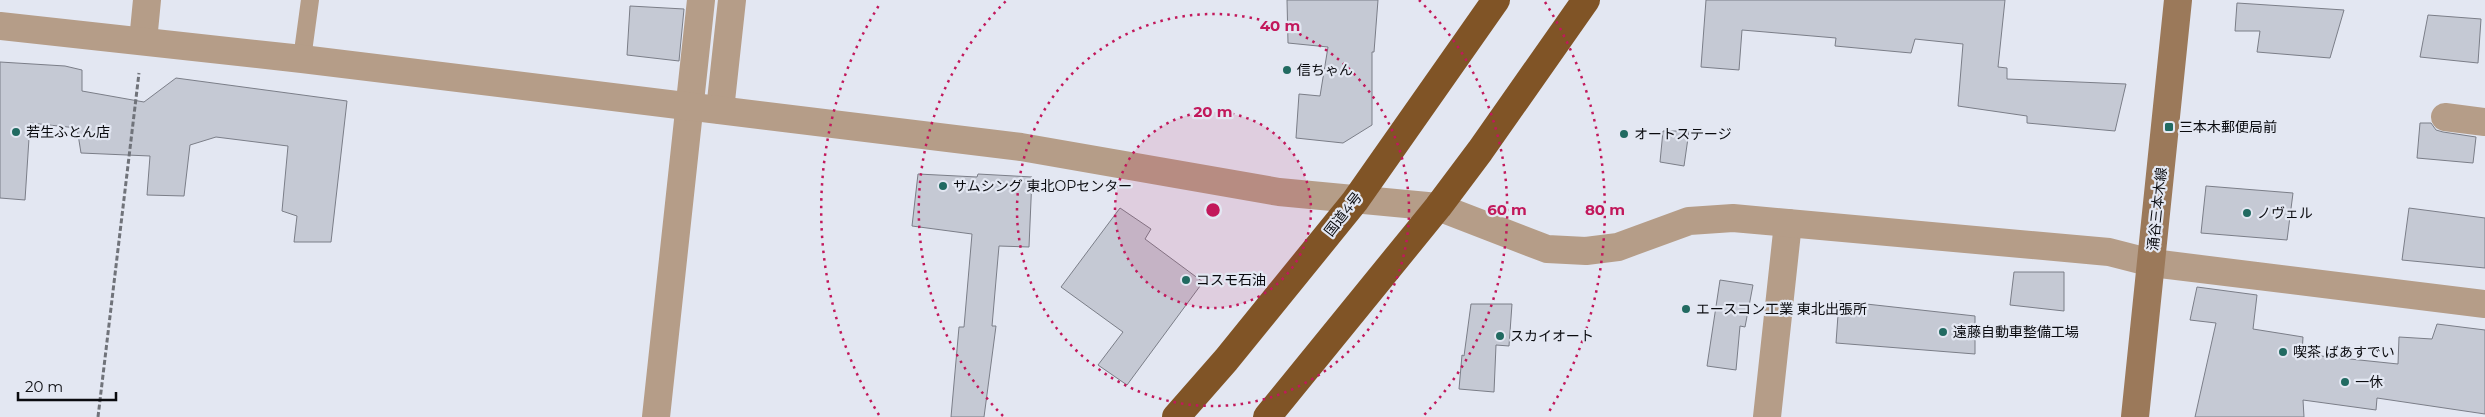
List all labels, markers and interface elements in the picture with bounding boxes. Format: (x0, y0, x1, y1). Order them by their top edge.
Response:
text: 40 m (1260, 16, 1300, 35)
place label: 信ちゃん (1297, 61, 1353, 79)
marker: 信ちゃん (1281, 64, 1293, 76)
text: 20 m (1193, 102, 1233, 121)
place label: 三本木郵便局前 (2179, 118, 2277, 136)
marker: 三本木郵便局前 (2163, 121, 2175, 133)
place label: 若生ふとん店 (26, 123, 110, 141)
place label: オートステージ (1634, 125, 1732, 143)
marker: 若生ふとん店 (10, 126, 22, 138)
marker: オートステージ (1618, 128, 1630, 140)
street label: 涌谷三本木線 (2144, 166, 2170, 252)
place label: サムシング 東北OPセンター (953, 177, 1132, 195)
marker: サムシング 東北OPセンター (937, 180, 949, 192)
street label: 国道4号 (1320, 188, 1366, 240)
text: 60 m (1487, 200, 1527, 219)
text: 80 m (1585, 200, 1625, 219)
centre of rings (1204, 201, 1222, 219)
place label: ノヴェル (2257, 204, 2313, 222)
marker: ノヴェル (2241, 207, 2253, 219)
place label: コスモ石油 (1196, 271, 1266, 289)
marker: コスモ石油 (1180, 274, 1192, 286)
place label: エースコン工業 東北出張所 (1696, 300, 1867, 318)
marker: エースコン工業 東北出張所 (1680, 303, 1692, 315)
place label: 遠藤自動車整備工場 (1953, 323, 2079, 341)
marker: 遠藤自動車整備工場 (1937, 326, 1949, 338)
place label: スカイオート (1510, 327, 1594, 345)
marker: スカイオート (1494, 330, 1506, 342)
place label: 喫茶 ばあすでい (2293, 343, 2395, 361)
marker: 喫茶 ばあすでい (2277, 346, 2289, 358)
scale bar (18, 370, 115, 402)
place label: 一休 (2355, 373, 2383, 391)
marker: 一休 (2339, 376, 2351, 388)
text: 20 m (25, 377, 63, 396)

